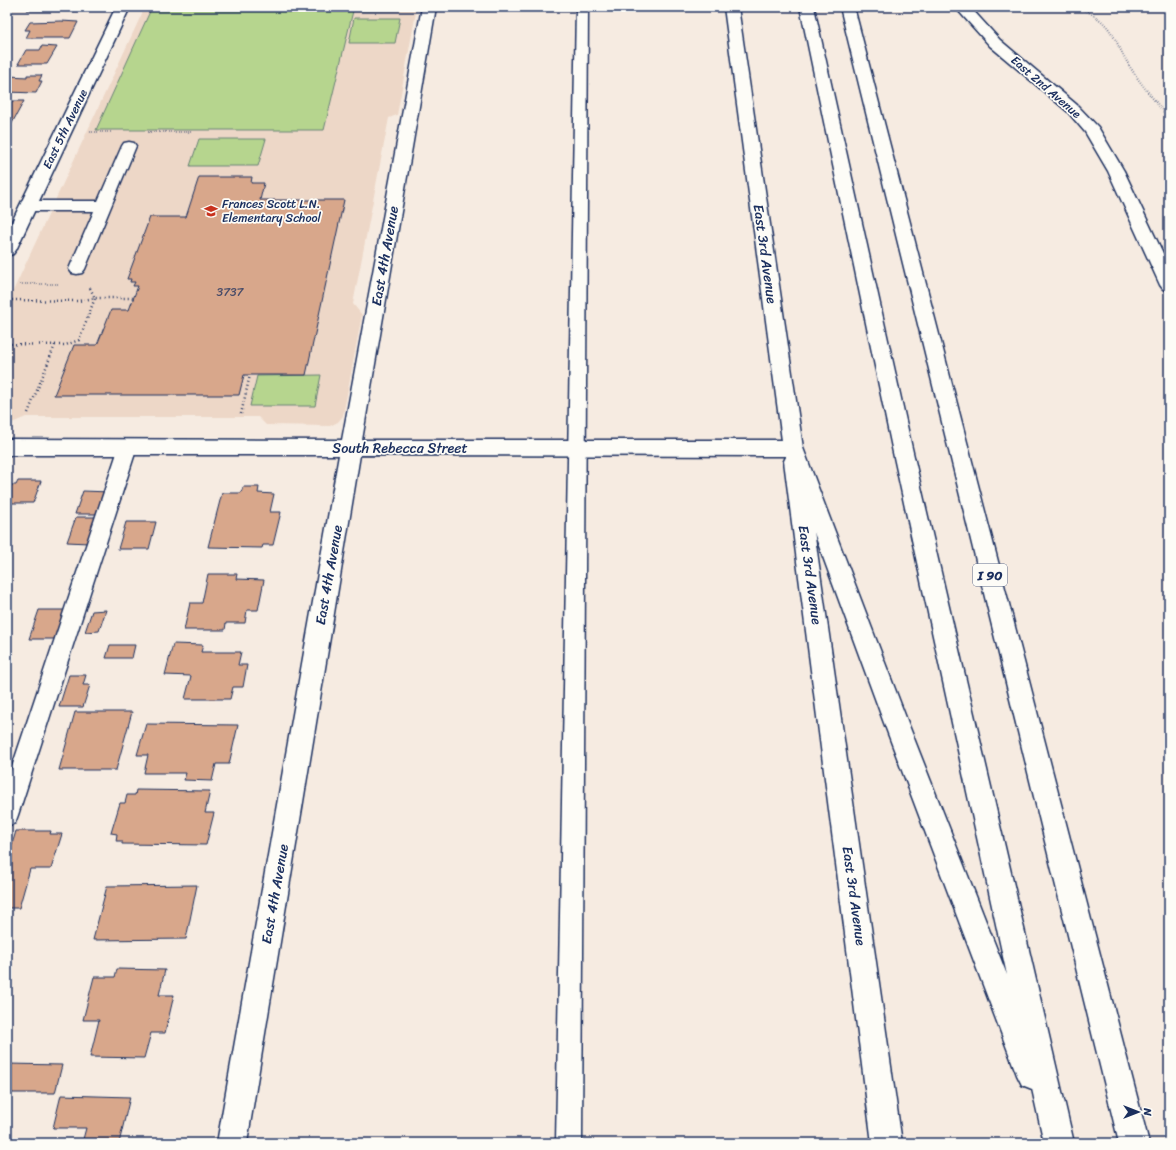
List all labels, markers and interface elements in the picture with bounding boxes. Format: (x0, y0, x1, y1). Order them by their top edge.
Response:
street label: East 2nd Avenue (1006, 50, 1087, 124)
street label: East 5th Avenue (36, 85, 94, 173)
place label: Frances Scott L.N. Elementary School (222, 193, 322, 229)
school or university icon: Frances Scott L.N. Elementary School (203, 203, 219, 219)
street label: East 3rd Avenue (746, 203, 784, 306)
street label: East 4th Avenue (364, 204, 406, 308)
house number: 3737 (217, 281, 245, 303)
street label: South Rebecca Street (332, 436, 468, 461)
street label: East 4th Avenue (308, 523, 350, 627)
street label: East 3rd Avenue (791, 524, 829, 627)
road number: I 90 (973, 564, 1007, 586)
street label: East 4th Avenue (254, 842, 296, 946)
street label: East 3rd Avenue (835, 845, 873, 948)
north arrow (1118, 1092, 1158, 1132)
text: N (1138, 1107, 1157, 1116)

